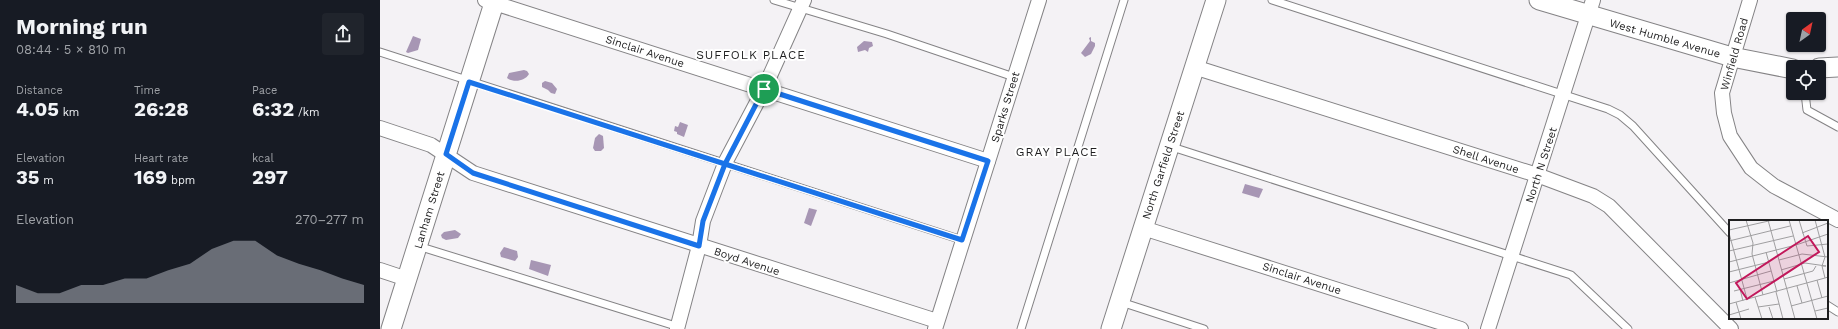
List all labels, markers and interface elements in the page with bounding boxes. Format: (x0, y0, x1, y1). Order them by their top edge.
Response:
north arrow (1786, 12, 1826, 52)
map controls (1786, 12, 1826, 100)
button: share (322, 13, 364, 55)
text: Morning run (16, 14, 148, 39)
street label: West Humble Avenue (1608, 16, 1722, 61)
street label: Winfield Road (1718, 16, 1751, 92)
street label: Sinclair Avenue (604, 33, 686, 70)
text: 08:44 · 5 × 810 m (16, 42, 126, 57)
district label: SUFFOLK PLACE (696, 48, 806, 62)
button: locate (1786, 60, 1826, 100)
street label: Sparks Street (989, 70, 1023, 144)
pin (747, 72, 781, 106)
icon: arrive (753, 78, 775, 100)
text: Distance (16, 84, 63, 97)
text: Time (134, 84, 160, 97)
text: Pace (252, 84, 277, 97)
text: 4.05 (16, 97, 59, 121)
text: 26:28 (134, 97, 189, 121)
text: 6:32 (252, 97, 294, 121)
text: km (59, 106, 79, 119)
text: /km (294, 106, 319, 119)
street label: North Garfield Street (1140, 109, 1187, 221)
street label: North N Street (1523, 125, 1560, 205)
street label: Shell Avenue (1451, 143, 1521, 176)
district label: GRAY PLACE (1016, 145, 1098, 159)
text: Elevation (16, 152, 65, 165)
text: Heart rate (134, 152, 188, 165)
text: kcal (252, 152, 274, 165)
text: 35 (16, 165, 40, 189)
text: 169 (134, 165, 167, 189)
text: 297 (252, 165, 288, 189)
street label: Lanham Street (412, 170, 448, 250)
text: m (40, 174, 54, 187)
text: bpm (167, 174, 195, 187)
text: Elevation (16, 212, 74, 227)
text: 270–277 m (295, 212, 364, 227)
inset map (1729, 220, 1828, 319)
street label: Boyd Avenue (712, 245, 781, 278)
street label: Sinclair Avenue (1261, 260, 1343, 297)

